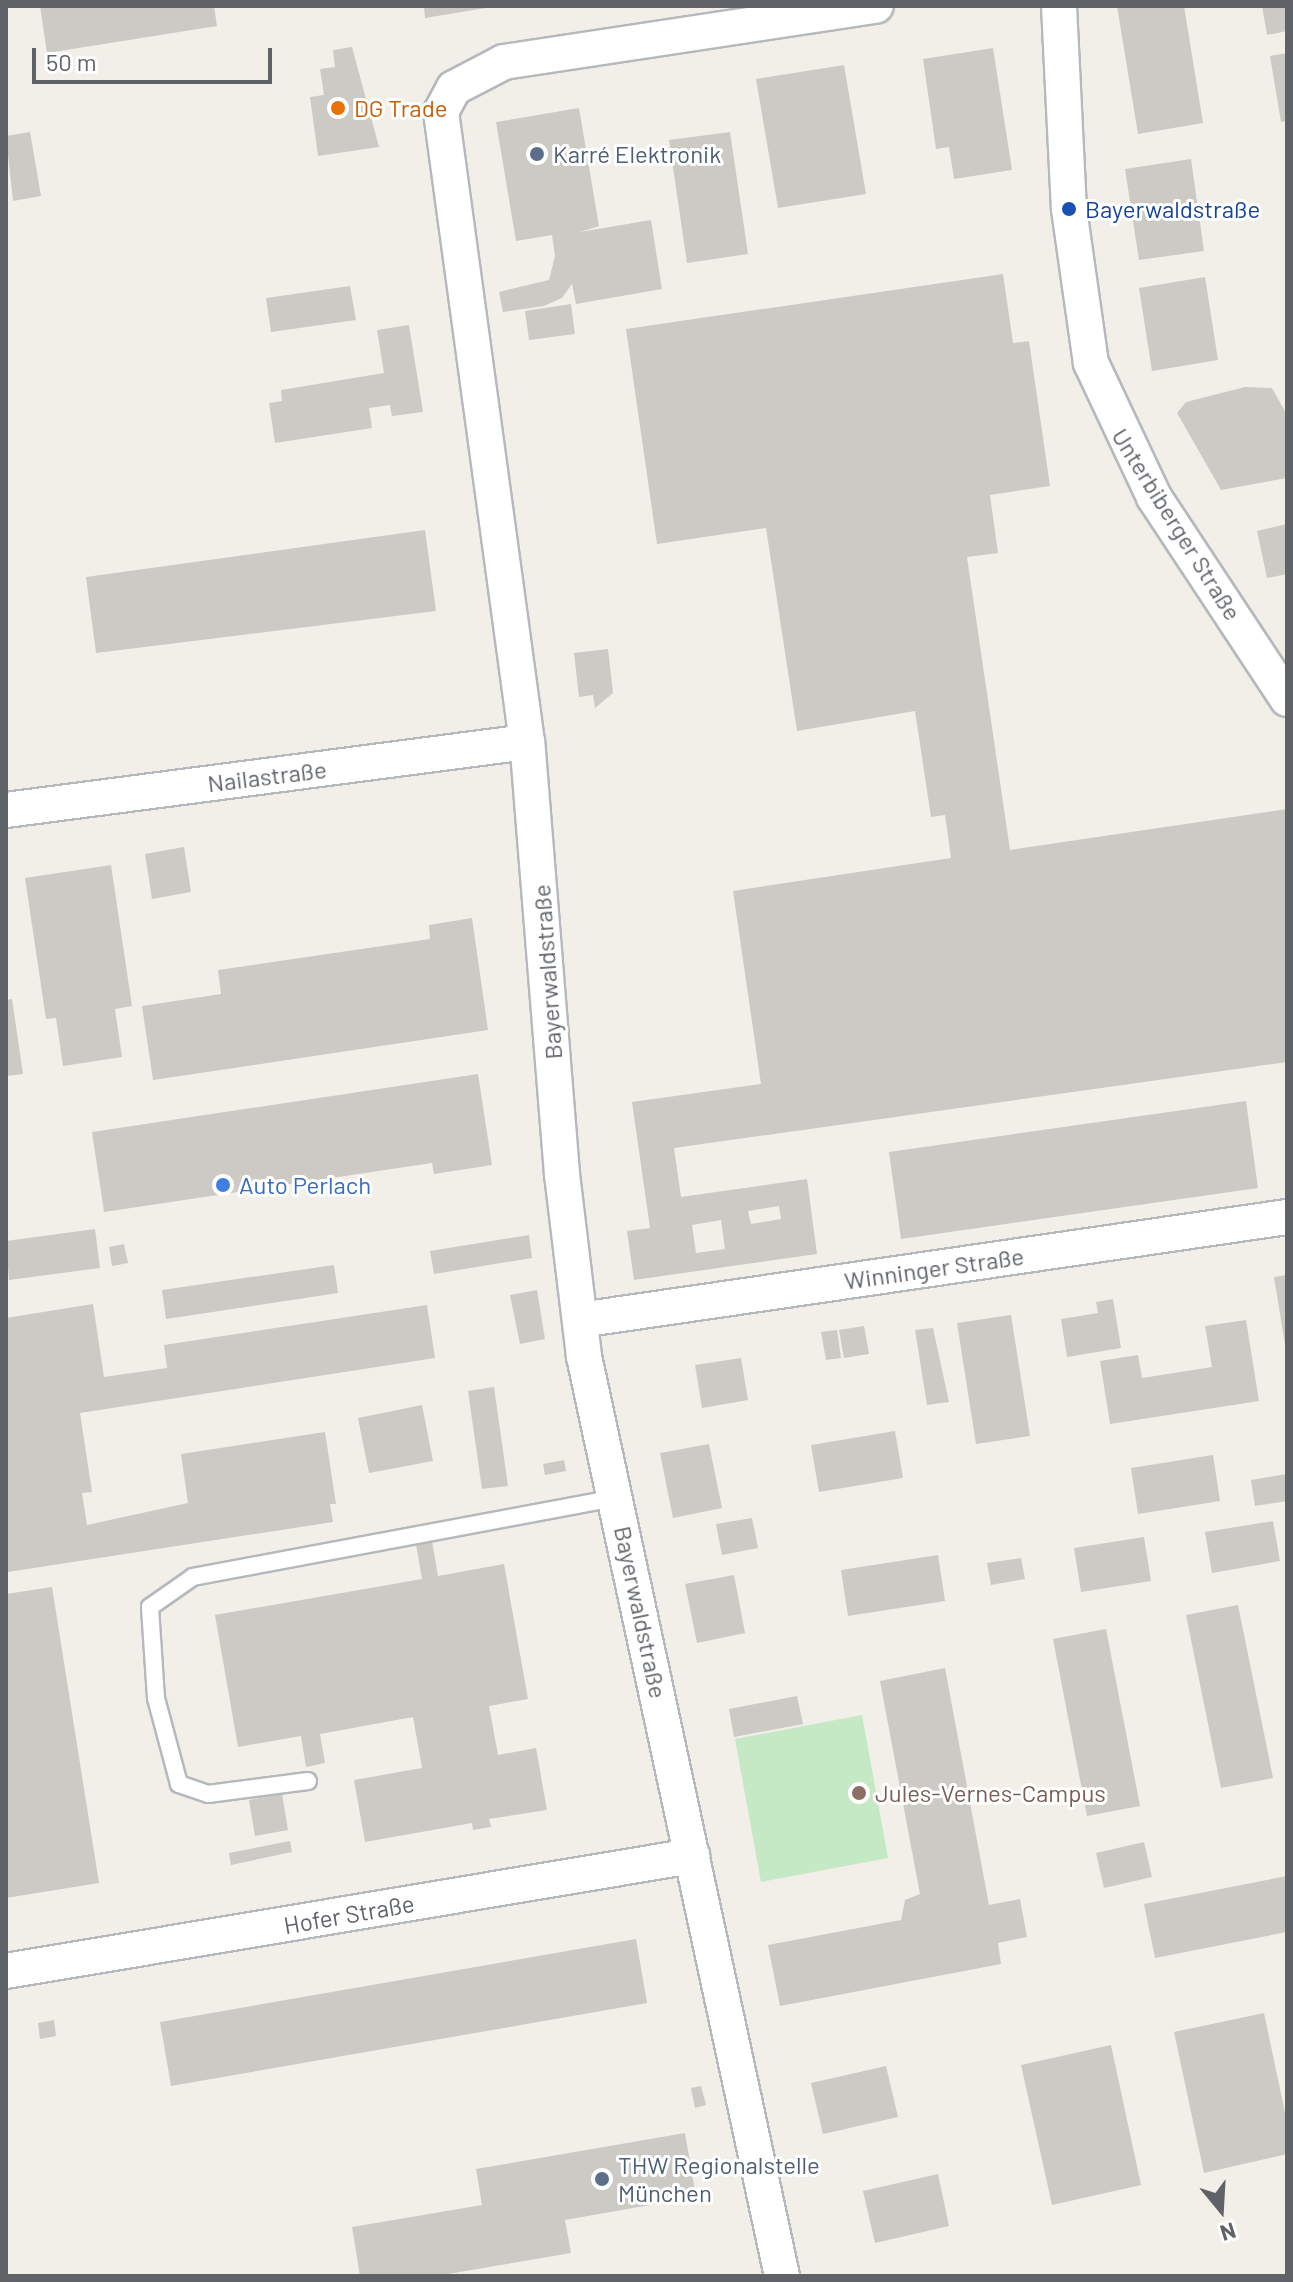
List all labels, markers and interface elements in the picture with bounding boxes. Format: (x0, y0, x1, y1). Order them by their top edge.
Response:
scale bar (36, 32, 276, 82)
text: 50 m (46, 47, 97, 76)
place label: DG Trade (354, 94, 448, 122)
marker: DG Trade (329, 99, 347, 117)
place label: Karré Elektronik (553, 140, 721, 168)
marker: Karré Elektronik (528, 145, 546, 163)
place label: Bayerwaldstraße (1085, 195, 1260, 223)
marker: Bayerwaldstraße (1060, 200, 1078, 218)
street label: Unterbiberger Straße (1106, 423, 1248, 625)
street label: Nailastraße (206, 754, 328, 798)
street label: Bayerwaldstraße (527, 884, 567, 1060)
place label: Auto Perlach (239, 1171, 371, 1199)
marker: Auto Perlach (214, 1176, 232, 1194)
street label: Winninger Straße (842, 1241, 1026, 1295)
street label: Bayerwaldstraße (609, 1523, 673, 1701)
place label: Jules-Vernes-Campus (875, 1779, 1106, 1807)
marker: Jules-Vernes-Campus (850, 1784, 868, 1802)
street label: Hofer Straße (281, 1888, 417, 1940)
place label: THW Regionalstelle München (618, 2151, 820, 2207)
marker: THW Regionalstelle München (593, 2170, 611, 2188)
north arrow (1181, 2170, 1261, 2250)
text: N (1217, 2218, 1239, 2247)

